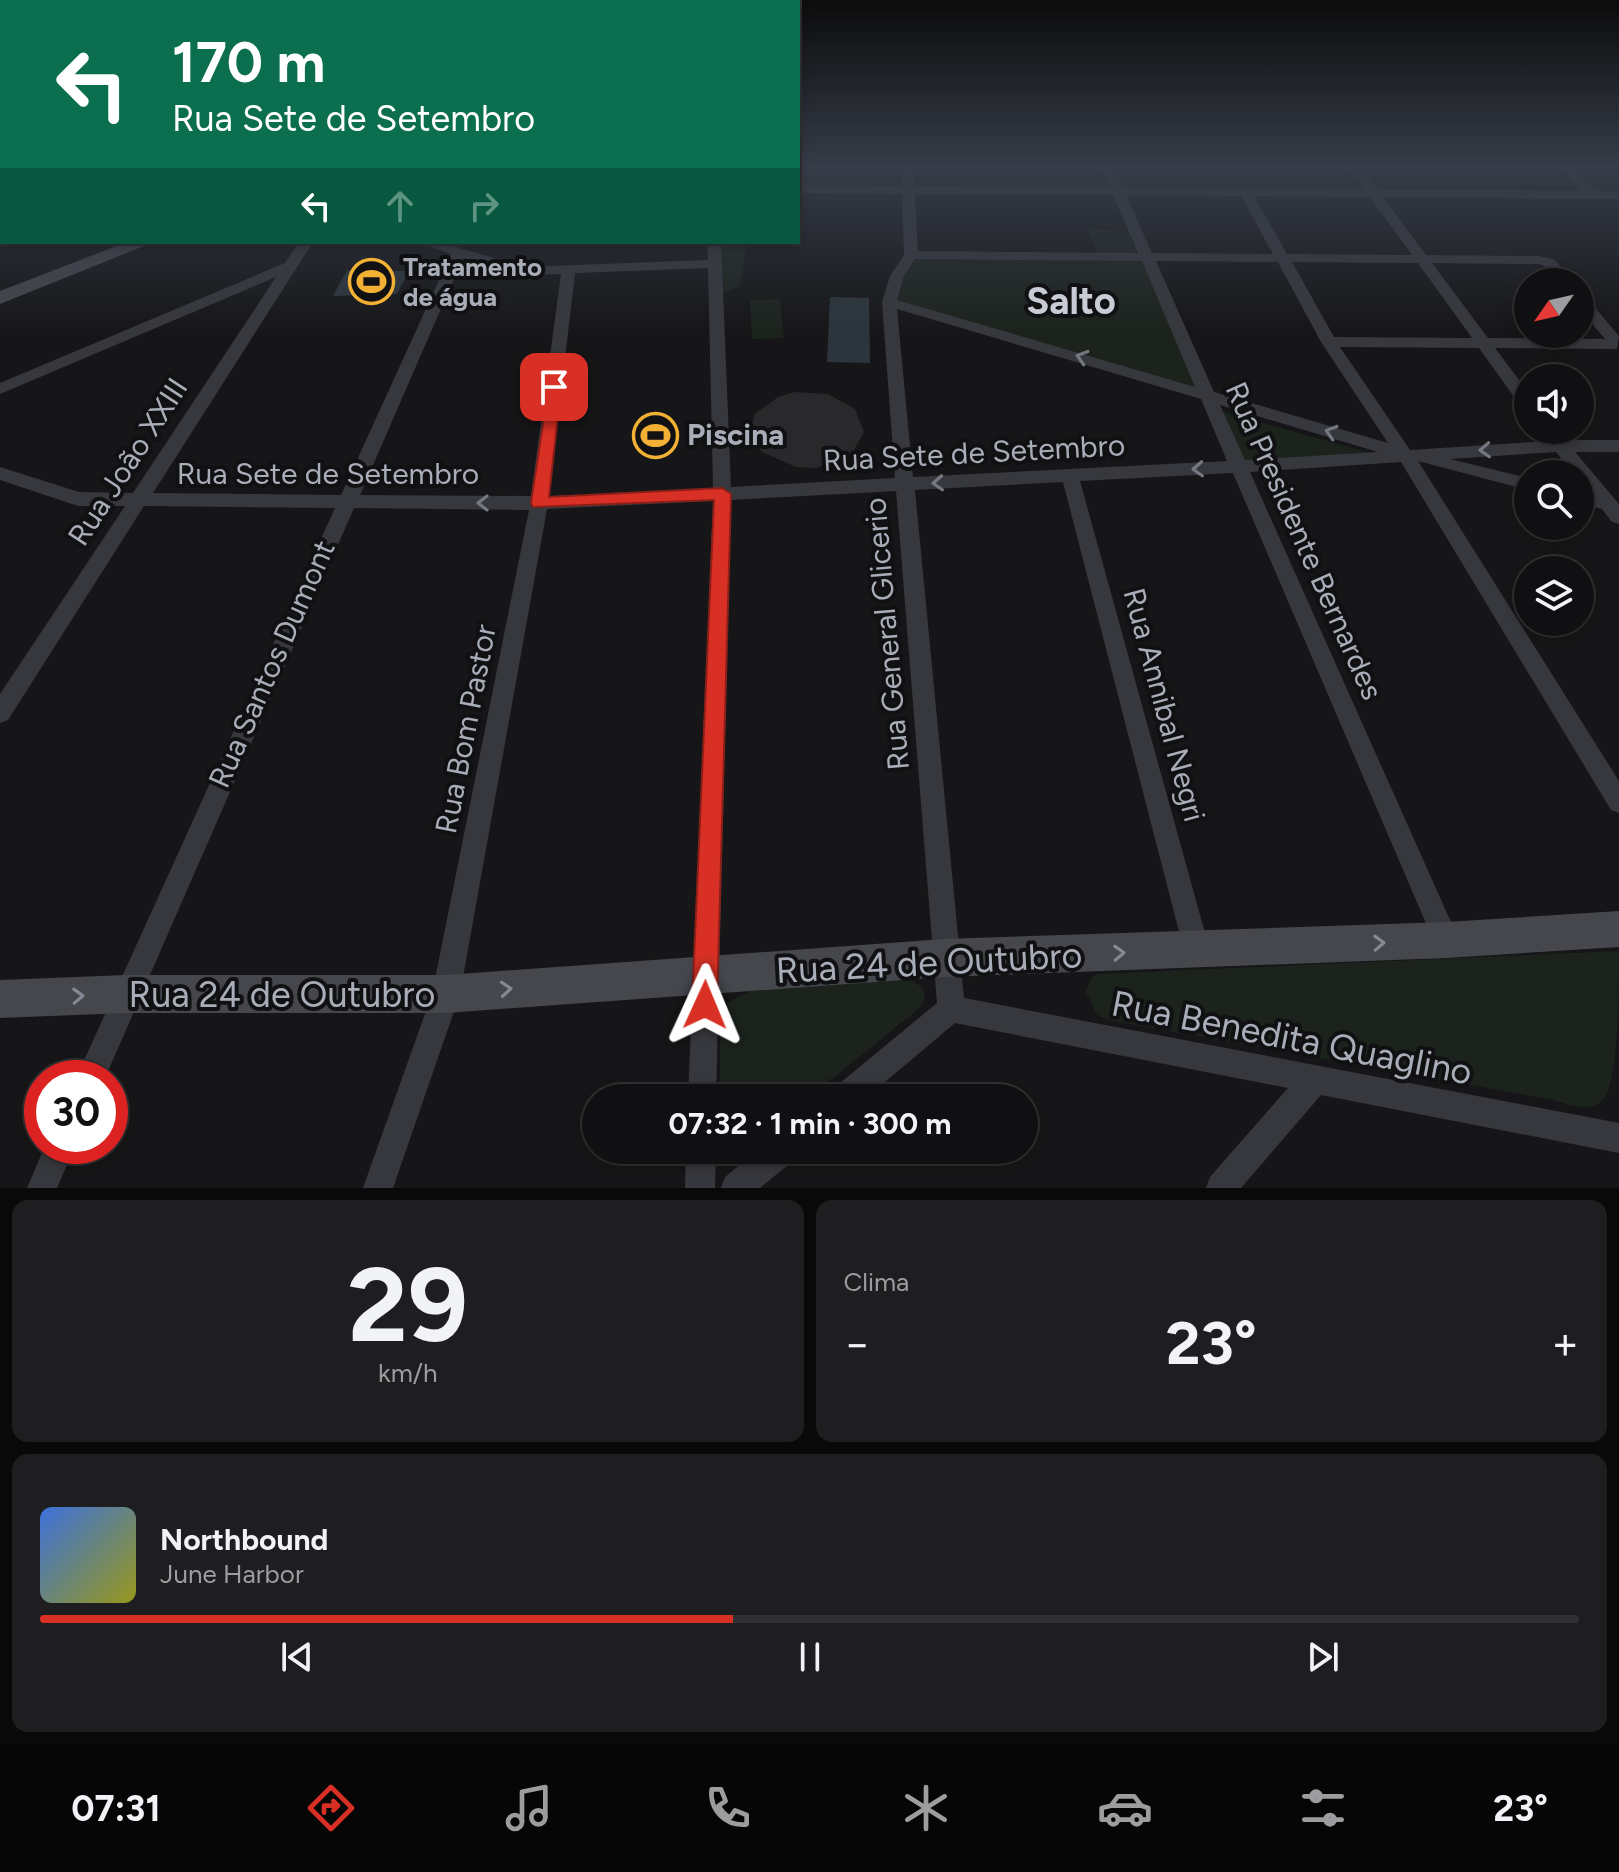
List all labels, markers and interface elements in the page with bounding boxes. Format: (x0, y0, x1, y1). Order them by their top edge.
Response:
text: 170 m (172, 29, 325, 96)
icon: left (40, 32, 144, 136)
text: Rua Sete de Setembro (172, 97, 535, 140)
icon: left (294, 184, 338, 228)
icon: ahead (378, 184, 422, 228)
icon: right (462, 184, 506, 228)
place label: Tratamento de água (403, 251, 542, 313)
sports icon: Tratamento de água (348, 258, 396, 306)
north arrow (1514, 268, 1594, 348)
map controls (1514, 268, 1594, 636)
district label: Salto (1026, 278, 1116, 324)
one-way arrow (1075, 350, 1089, 366)
pin (520, 353, 588, 421)
button: sound (1514, 364, 1594, 444)
icon: arrive (532, 365, 576, 409)
street label: Rua João XXIII (60, 371, 195, 552)
street label: Rua Presidente Bernardes (1218, 376, 1391, 705)
sports icon: Piscina (632, 411, 680, 459)
place label: Piscina (687, 416, 784, 453)
one-way arrow (1324, 425, 1338, 441)
street label: Rua Sete de Setembro (822, 426, 1126, 479)
one-way arrow (1478, 441, 1491, 458)
street label: Rua Sete de Setembro (177, 455, 479, 492)
one-way arrow (1191, 460, 1204, 477)
button: search (1514, 460, 1594, 540)
one-way arrow (931, 474, 944, 491)
one-way arrow (476, 494, 489, 512)
street label: Rua General Glicerio (856, 496, 917, 772)
street label: Rua Santos Dumont (200, 534, 343, 793)
button: layers (1514, 556, 1594, 636)
street label: Rua Annibal Negri (1116, 584, 1213, 826)
street label: Rua Bom Pastor (427, 621, 504, 837)
street label: Rua 24 de Outubro (775, 933, 1083, 992)
one-way arrow (1373, 935, 1386, 952)
one-way arrow (1113, 944, 1126, 962)
position arrow (663, 963, 747, 1047)
street label: Rua 24 de Outubro (129, 973, 435, 1016)
one-way arrow (500, 981, 513, 998)
street label: Rua Benedita Quaglino (1108, 981, 1476, 1094)
one-way arrow (72, 988, 85, 1005)
speed limit sign: 30 (24, 1060, 128, 1164)
text: 07:32 · 1 min · 300 m (668, 1105, 952, 1142)
text: 29 (347, 1242, 468, 1367)
text: Clima (844, 1266, 909, 1298)
text: 23° (1166, 1307, 1257, 1379)
text: − (844, 1317, 871, 1370)
text: + (1552, 1317, 1579, 1370)
text: km/h (378, 1357, 437, 1389)
text: Northbound (160, 1521, 328, 1558)
text: June Harbor (160, 1558, 304, 1590)
icon: previous (275, 1635, 319, 1679)
icon: pause (788, 1635, 832, 1679)
icon: next (1301, 1635, 1345, 1679)
icon: directions (303, 1780, 359, 1836)
icon: music (501, 1780, 557, 1836)
icon: phone (700, 1780, 756, 1836)
icon: climate (898, 1780, 954, 1836)
icon: car (1097, 1780, 1153, 1836)
icon: filters (1295, 1780, 1351, 1836)
text: 07:31 (71, 1787, 161, 1830)
text: 23° (1493, 1787, 1548, 1830)

